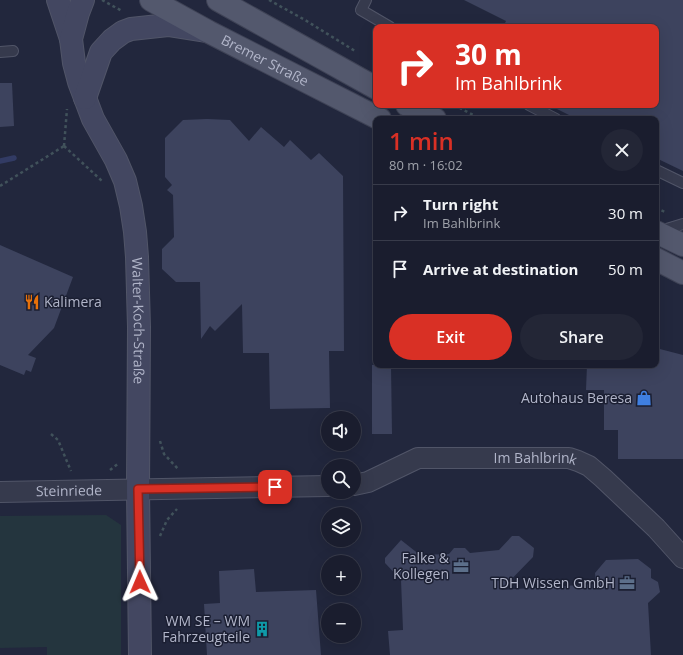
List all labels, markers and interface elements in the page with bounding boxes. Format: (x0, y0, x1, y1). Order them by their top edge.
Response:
street label: Bremer Straße (218, 30, 312, 90)
text: 30 m (455, 35, 522, 73)
icon: right (389, 40, 441, 92)
text: Im Bahlbrink (455, 71, 562, 95)
text: 1 min (389, 124, 454, 157)
button: close (601, 129, 643, 171)
text: 80 m · 16:02 (389, 156, 463, 174)
text: Turn right (423, 194, 498, 214)
icon: right (389, 202, 411, 224)
text: 30 m (608, 203, 643, 223)
text: Im Bahlbrink (423, 214, 500, 232)
street label: Walter-Koch-Straße (128, 257, 149, 384)
icon: arrive (389, 258, 411, 280)
text: Arrive at destination (423, 259, 578, 279)
text: 50 m (608, 259, 643, 279)
place label: Kalimera (44, 292, 102, 311)
restaurant icon: Kalimera (23, 293, 41, 311)
button: Exit (389, 314, 512, 360)
button: Share (520, 314, 643, 360)
place label: Autohaus Beresa (521, 388, 632, 407)
shop icon: Autohaus Beresa (635, 389, 653, 407)
map controls (321, 411, 361, 643)
button: sound (321, 411, 361, 451)
street label: Im Bahlbrink (494, 448, 580, 469)
button: search (321, 459, 361, 499)
pin (258, 470, 292, 504)
icon: arrive (264, 476, 286, 498)
street label: Steinriede (36, 480, 102, 500)
button: layers (321, 507, 361, 547)
place label: Falke & Kollegen (393, 548, 450, 583)
button: + (321, 555, 361, 595)
office icon: Falke & Kollegen (452, 557, 470, 575)
position arrow (119, 561, 161, 603)
place label: TDH Wissen GmbH (491, 573, 615, 592)
office icon: TDH Wissen GmbH (618, 574, 636, 592)
button: − (321, 603, 361, 643)
place label: WM SE – WM Fahrzeugteile (162, 611, 250, 646)
building icon: WM SE – WM Fahrzeugteile (253, 620, 271, 638)

